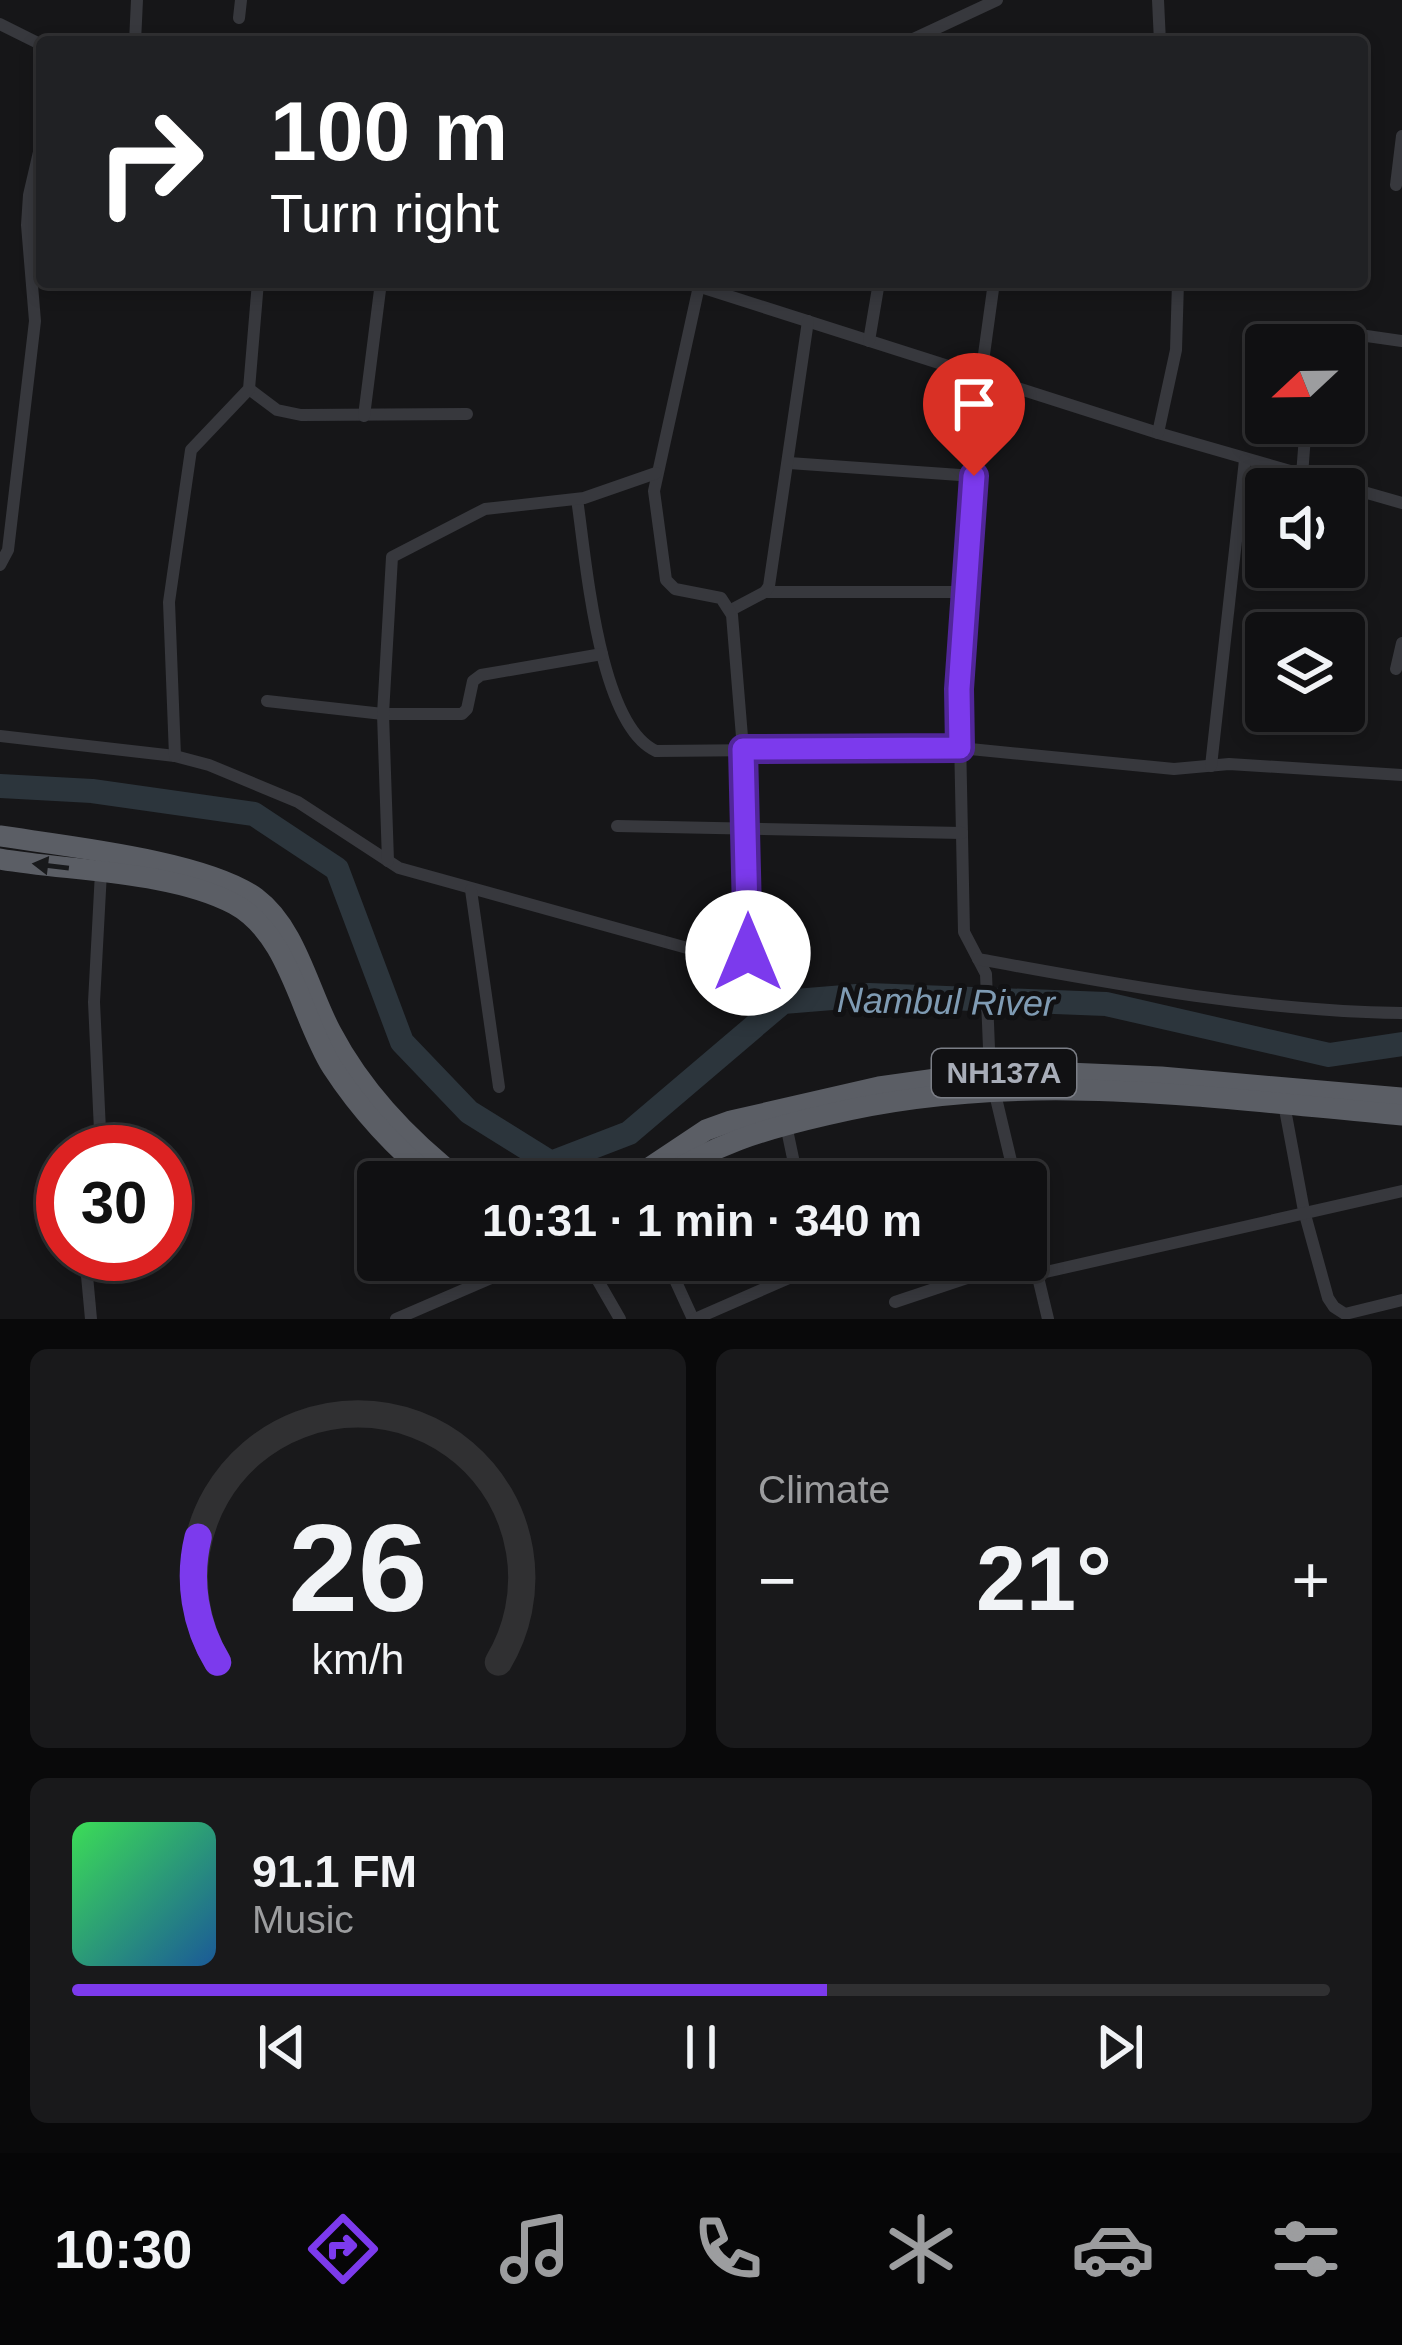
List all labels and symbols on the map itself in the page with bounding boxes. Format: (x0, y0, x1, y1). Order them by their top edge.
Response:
north arrow (1245, 324, 1365, 444)
pin (923, 353, 1025, 476)
one-way arrow (32, 856, 70, 875)
position arrow (685, 890, 811, 1016)
water label: Nambul River (837, 979, 1057, 1024)
road number: NH137A (932, 1049, 1076, 1097)
speed limit sign: 30 (36, 1125, 192, 1281)

